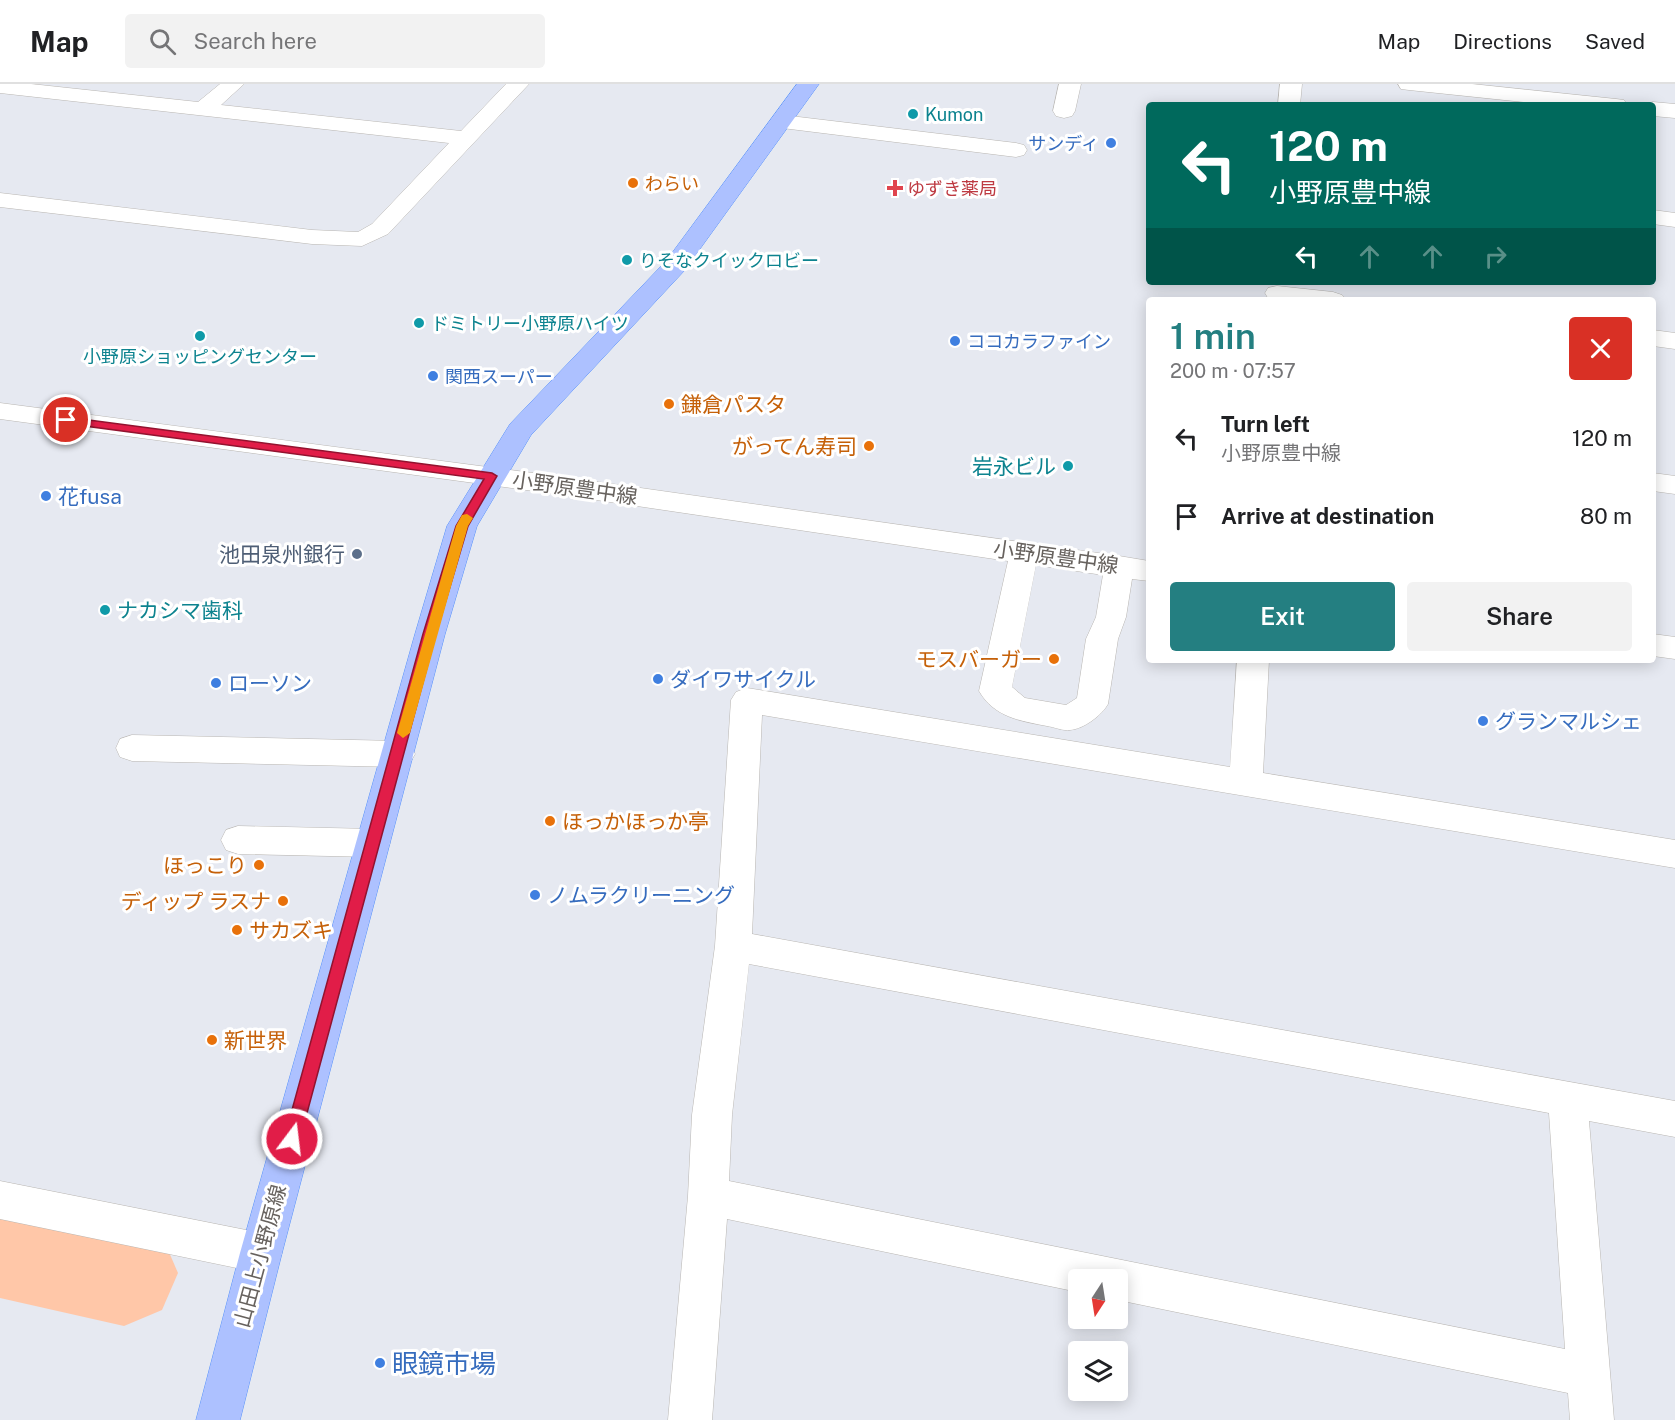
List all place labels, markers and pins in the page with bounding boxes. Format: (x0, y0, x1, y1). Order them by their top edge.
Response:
place label: Kumon (925, 104, 983, 125)
marker: Kumon (906, 107, 920, 121)
place label: サンディ (1028, 133, 1099, 154)
marker: サンディ (1104, 136, 1118, 150)
place label: わらい (645, 173, 699, 194)
marker: わらい (626, 176, 640, 190)
place label: ゆずき薬局 (907, 178, 997, 199)
marker: ゆずき薬局 (888, 181, 902, 195)
place label: りそなクイックロビー (639, 250, 819, 271)
marker: りそなクイックロビー (620, 253, 634, 267)
place label: ドミトリー小野原ハイツ (431, 313, 629, 334)
marker: ドミトリー小野原ハイツ (412, 316, 426, 330)
marker: 小野原ショッピングセンター (193, 329, 207, 343)
place label: ココカラファイン (967, 331, 1111, 352)
marker: ココカラファイン (948, 334, 962, 348)
place label: 小野原ショッピングセンター (83, 346, 317, 367)
place label: 関西スーパー (445, 366, 553, 387)
marker: 関西スーパー (426, 369, 440, 383)
place label: 鎌倉パスタ (681, 392, 786, 417)
pin (40, 394, 91, 445)
marker: 鎌倉パスタ (662, 397, 676, 411)
place label: がってん寿司 (732, 434, 857, 459)
marker: がってん寿司 (862, 439, 876, 453)
place label: 岩永ビル (972, 454, 1056, 479)
marker: 岩永ビル (1061, 459, 1075, 473)
place label: 花fusa (58, 484, 122, 509)
marker: 花fusa (39, 489, 53, 503)
place label: 池田泉州銀行 (219, 542, 345, 567)
marker: 池田泉州銀行 (350, 547, 364, 561)
place label: ナカシマ歯科 (117, 598, 243, 623)
marker: ナカシマ歯科 (98, 603, 112, 617)
place label: モスバーガー (916, 647, 1042, 672)
marker: モスバーガー (1047, 652, 1061, 666)
place label: ダイワサイクル (670, 667, 816, 692)
place label: ローソン (228, 671, 312, 696)
marker: ダイワサイクル (651, 672, 665, 686)
marker: ローソン (209, 676, 223, 690)
place label: グランマルシェ (1495, 709, 1642, 734)
marker: グランマルシェ (1476, 714, 1490, 728)
place label: ほっかほっか亭 (562, 809, 709, 834)
marker: ほっかほっか亭 (543, 814, 557, 828)
place label: ほっこり (163, 853, 247, 878)
marker: ほっこり (252, 858, 266, 872)
place label: ノムラクリーニング (547, 883, 735, 908)
marker: ノムラクリーニング (528, 888, 542, 902)
place label: ディップ ラスナ (121, 889, 271, 914)
marker: ディップ ラスナ (276, 894, 290, 908)
place label: サカズキ (249, 918, 333, 943)
marker: サカズキ (230, 923, 244, 937)
place label: 新世界 (224, 1028, 287, 1053)
marker: 新世界 (205, 1033, 219, 1047)
place label: 眼鏡市場 (392, 1348, 496, 1379)
marker: 眼鏡市場 (373, 1356, 387, 1370)

